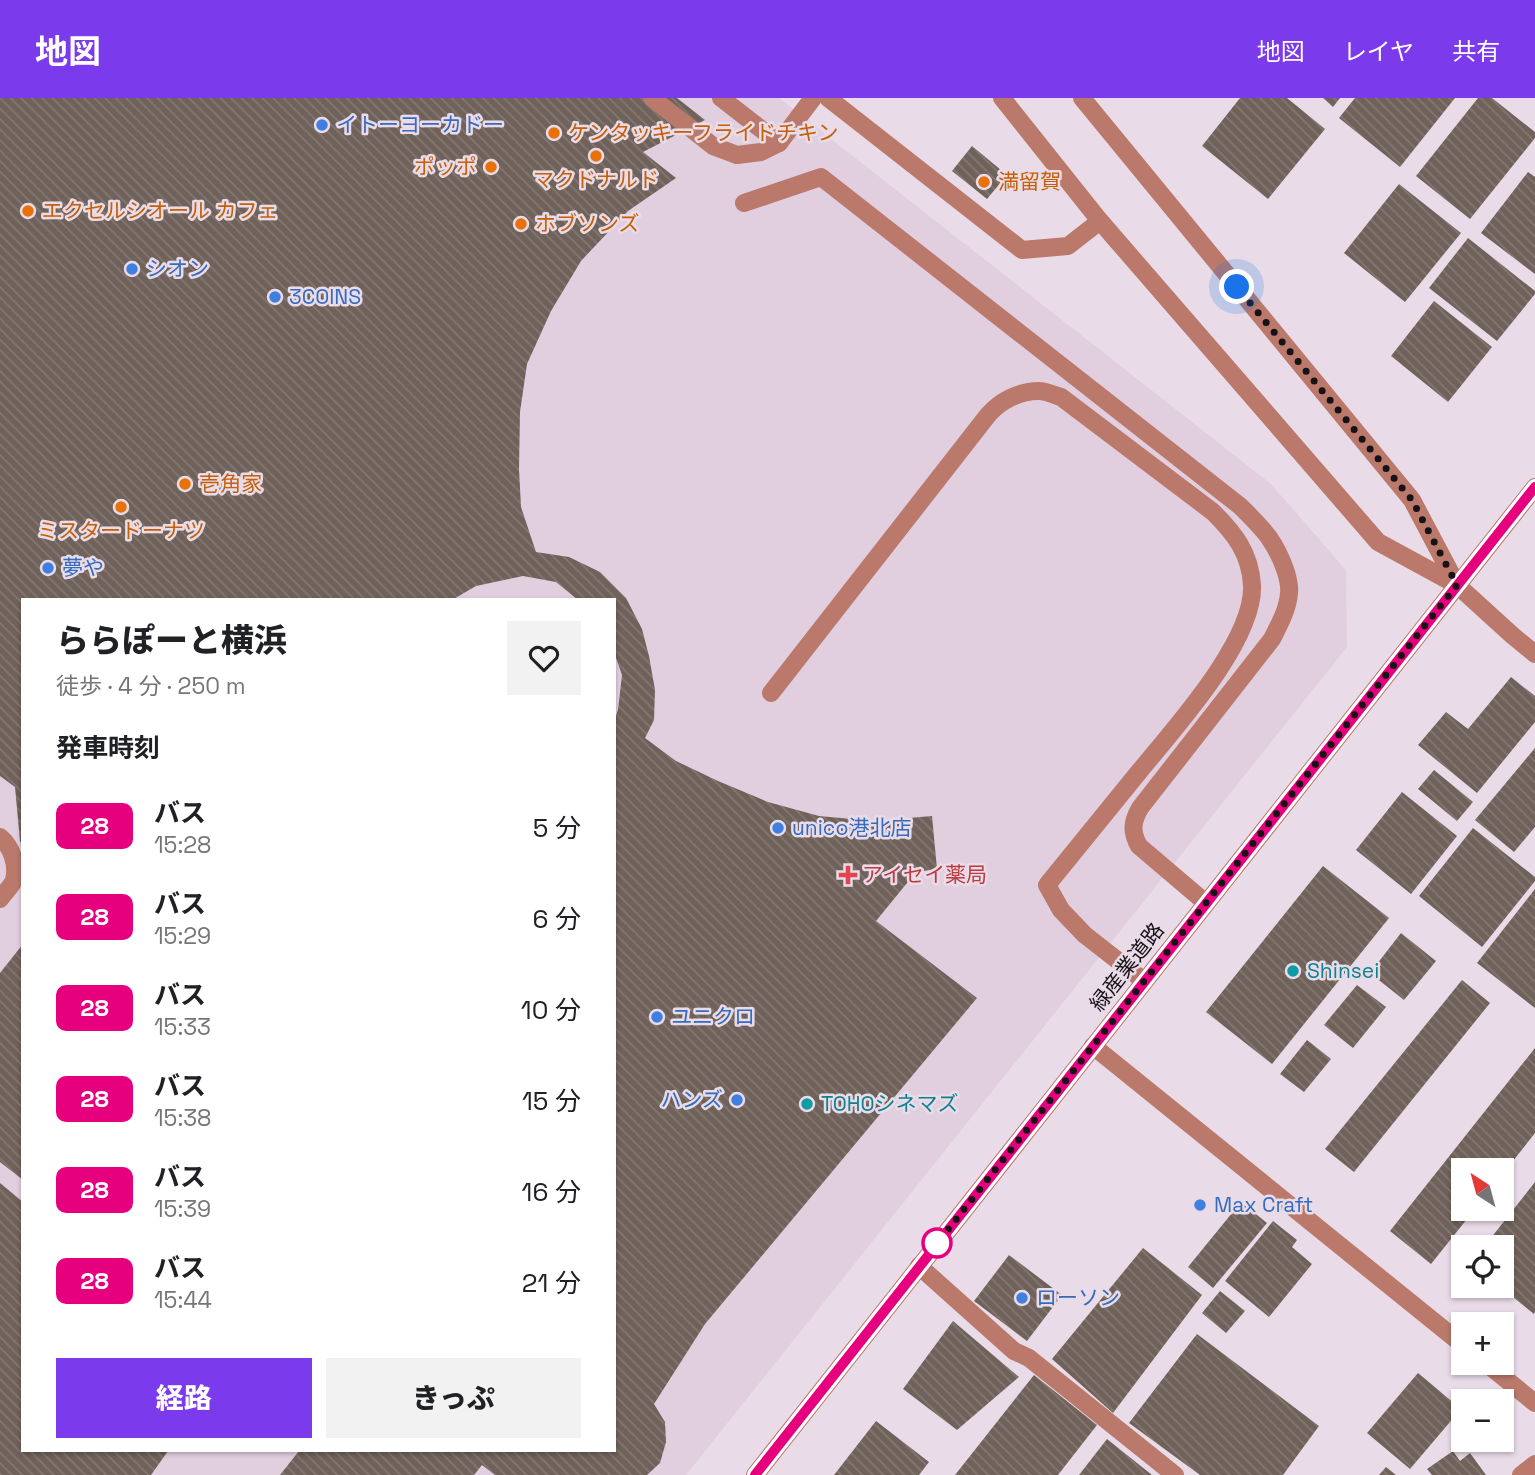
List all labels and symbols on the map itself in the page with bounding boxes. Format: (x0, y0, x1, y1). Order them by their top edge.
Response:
place label: イトーヨーカドー (336, 111, 504, 138)
marker: イトーヨーカドー (314, 117, 330, 133)
place label: ケンタッキーフライドチキン (568, 119, 838, 146)
marker: ケンタッキーフライドチキン (546, 125, 562, 141)
marker: マクドナルド (588, 148, 604, 164)
place label: ポッポ (414, 153, 477, 180)
marker: ポッポ (483, 159, 499, 175)
place label: マクドナルド (533, 166, 659, 193)
place label: 満留賀 (998, 168, 1061, 195)
marker: 満留賀 (976, 174, 992, 190)
place label: エクセルシオール カフェ (42, 197, 278, 224)
marker: エクセルシオール カフェ (20, 203, 36, 219)
place label: ホブソンズ (535, 210, 640, 237)
marker: ホブソンズ (513, 216, 529, 232)
place label: シオン (146, 255, 209, 282)
marker: シオン (124, 261, 140, 277)
your location (1219, 269, 1254, 304)
place label: 3COINS (289, 283, 361, 310)
marker: 3COINS (267, 289, 283, 305)
place label: 壱角家 (199, 470, 262, 497)
marker: 壱角家 (177, 476, 193, 492)
marker: ミスタードーナツ (113, 499, 129, 515)
place label: ミスタードーナツ (37, 517, 205, 544)
place label: 夢や (62, 554, 104, 581)
marker: 夢や (40, 560, 56, 576)
place label: unico港北店 (792, 814, 911, 841)
marker: unico港北店 (770, 820, 786, 836)
place label: アイセイ薬局 (862, 861, 987, 888)
marker: アイセイ薬局 (840, 867, 856, 883)
street label: 緑産業道路 (1084, 917, 1170, 1016)
place label: Shinsei (1307, 957, 1379, 984)
marker: Shinsei (1285, 963, 1301, 979)
place label: ユニクロ (671, 1003, 755, 1030)
marker: ユニクロ (649, 1009, 665, 1025)
place label: ハンズ (660, 1086, 723, 1113)
place label: TOHOシネマズ (821, 1090, 959, 1117)
marker: ハンズ (729, 1092, 745, 1108)
marker: TOHOシネマズ (799, 1096, 815, 1112)
north arrow (1451, 1158, 1514, 1222)
place label: Max Craft (1214, 1191, 1313, 1218)
marker: Max Craft (1192, 1197, 1208, 1213)
unlabelled marker (922, 1228, 952, 1258)
place label: ローソン (1036, 1284, 1120, 1311)
marker: ローソン (1014, 1290, 1030, 1306)

